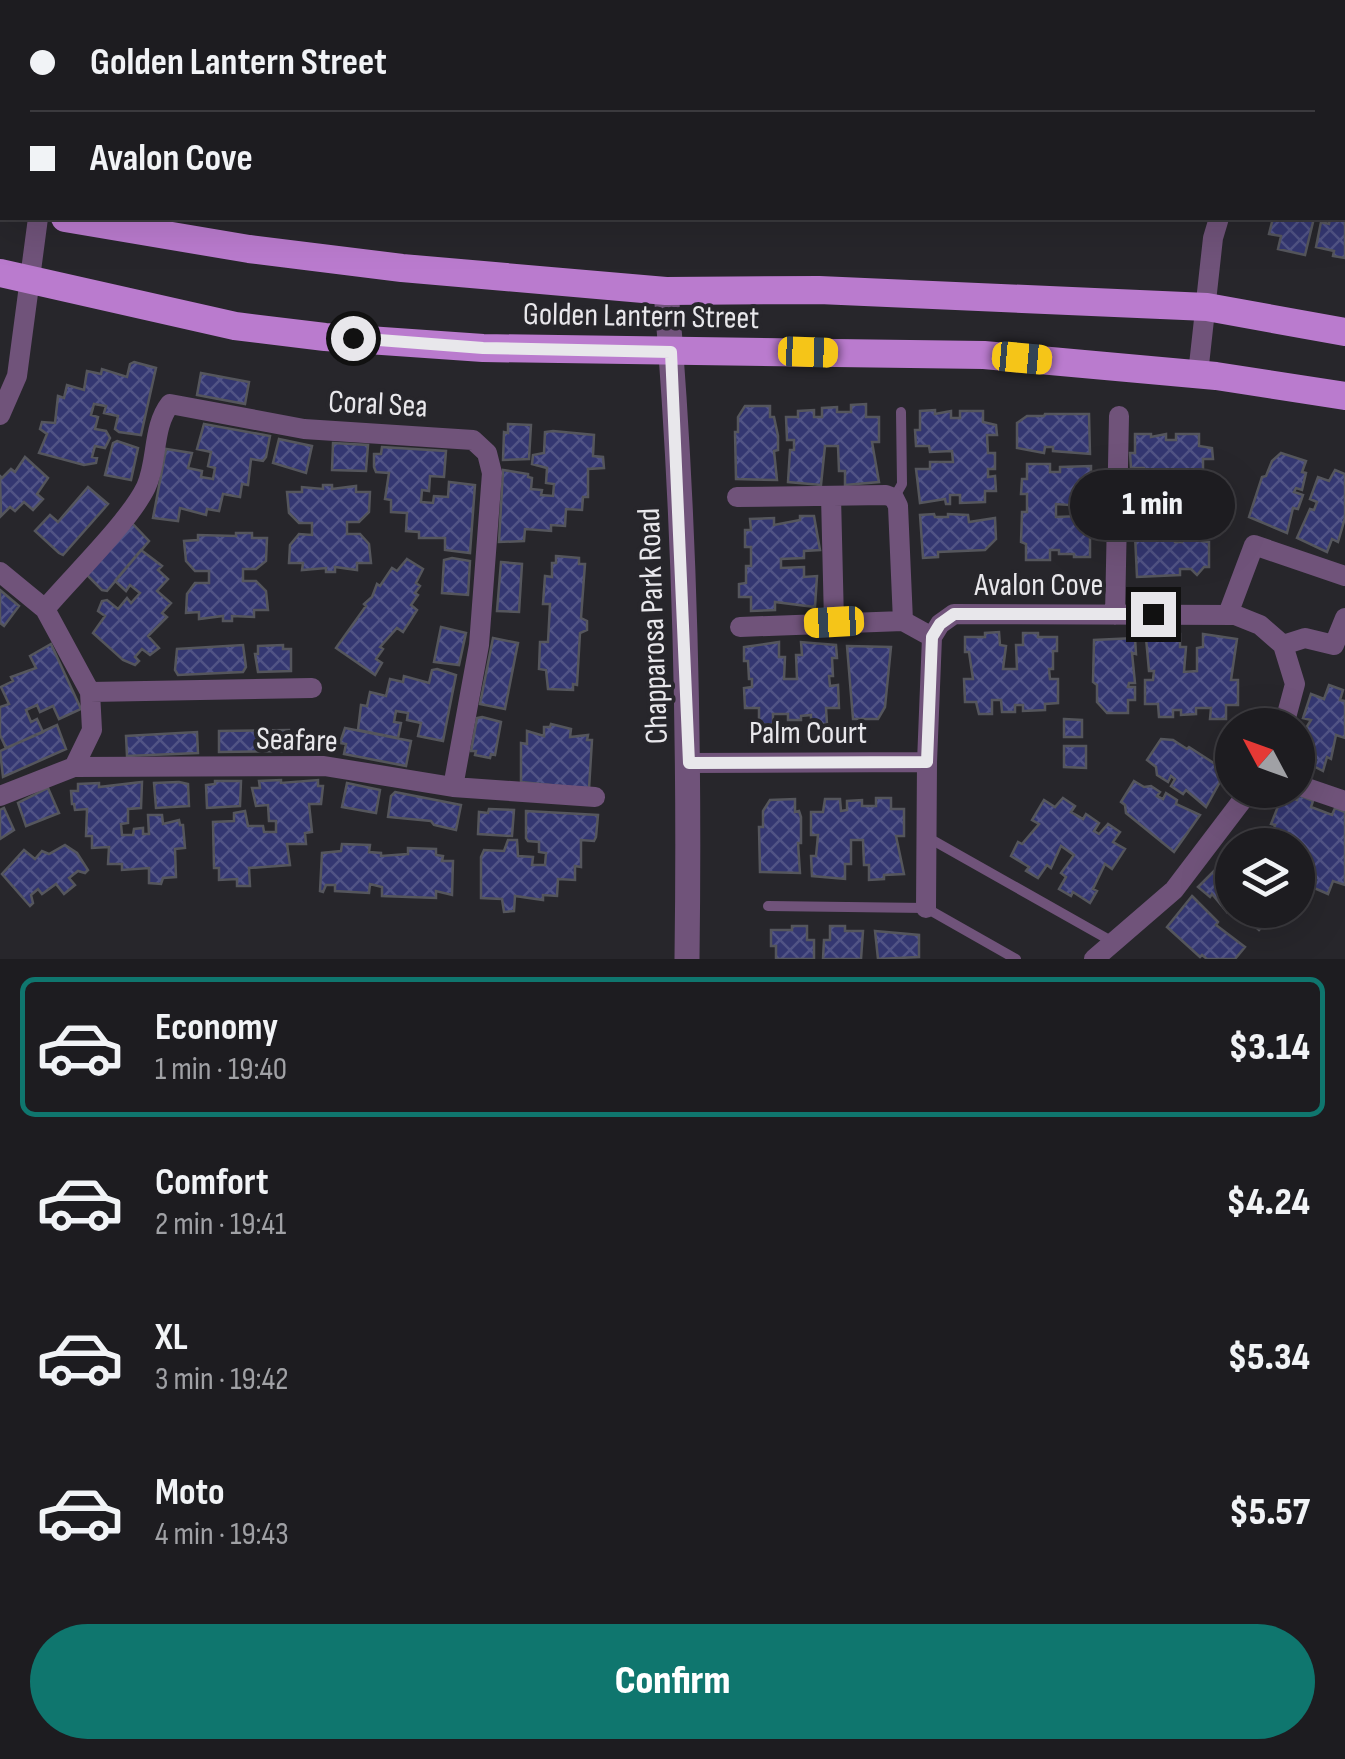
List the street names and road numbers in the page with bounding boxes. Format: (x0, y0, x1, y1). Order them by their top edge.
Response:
street label: Golden Lantern Street (523, 295, 759, 338)
street label: Coral Sea (327, 382, 429, 427)
street label: Chapparosa Park Road (630, 507, 677, 745)
street label: Avalon Cove (974, 566, 1103, 605)
street label: Palm Court (749, 714, 867, 753)
street label: Seafare (255, 720, 338, 761)

